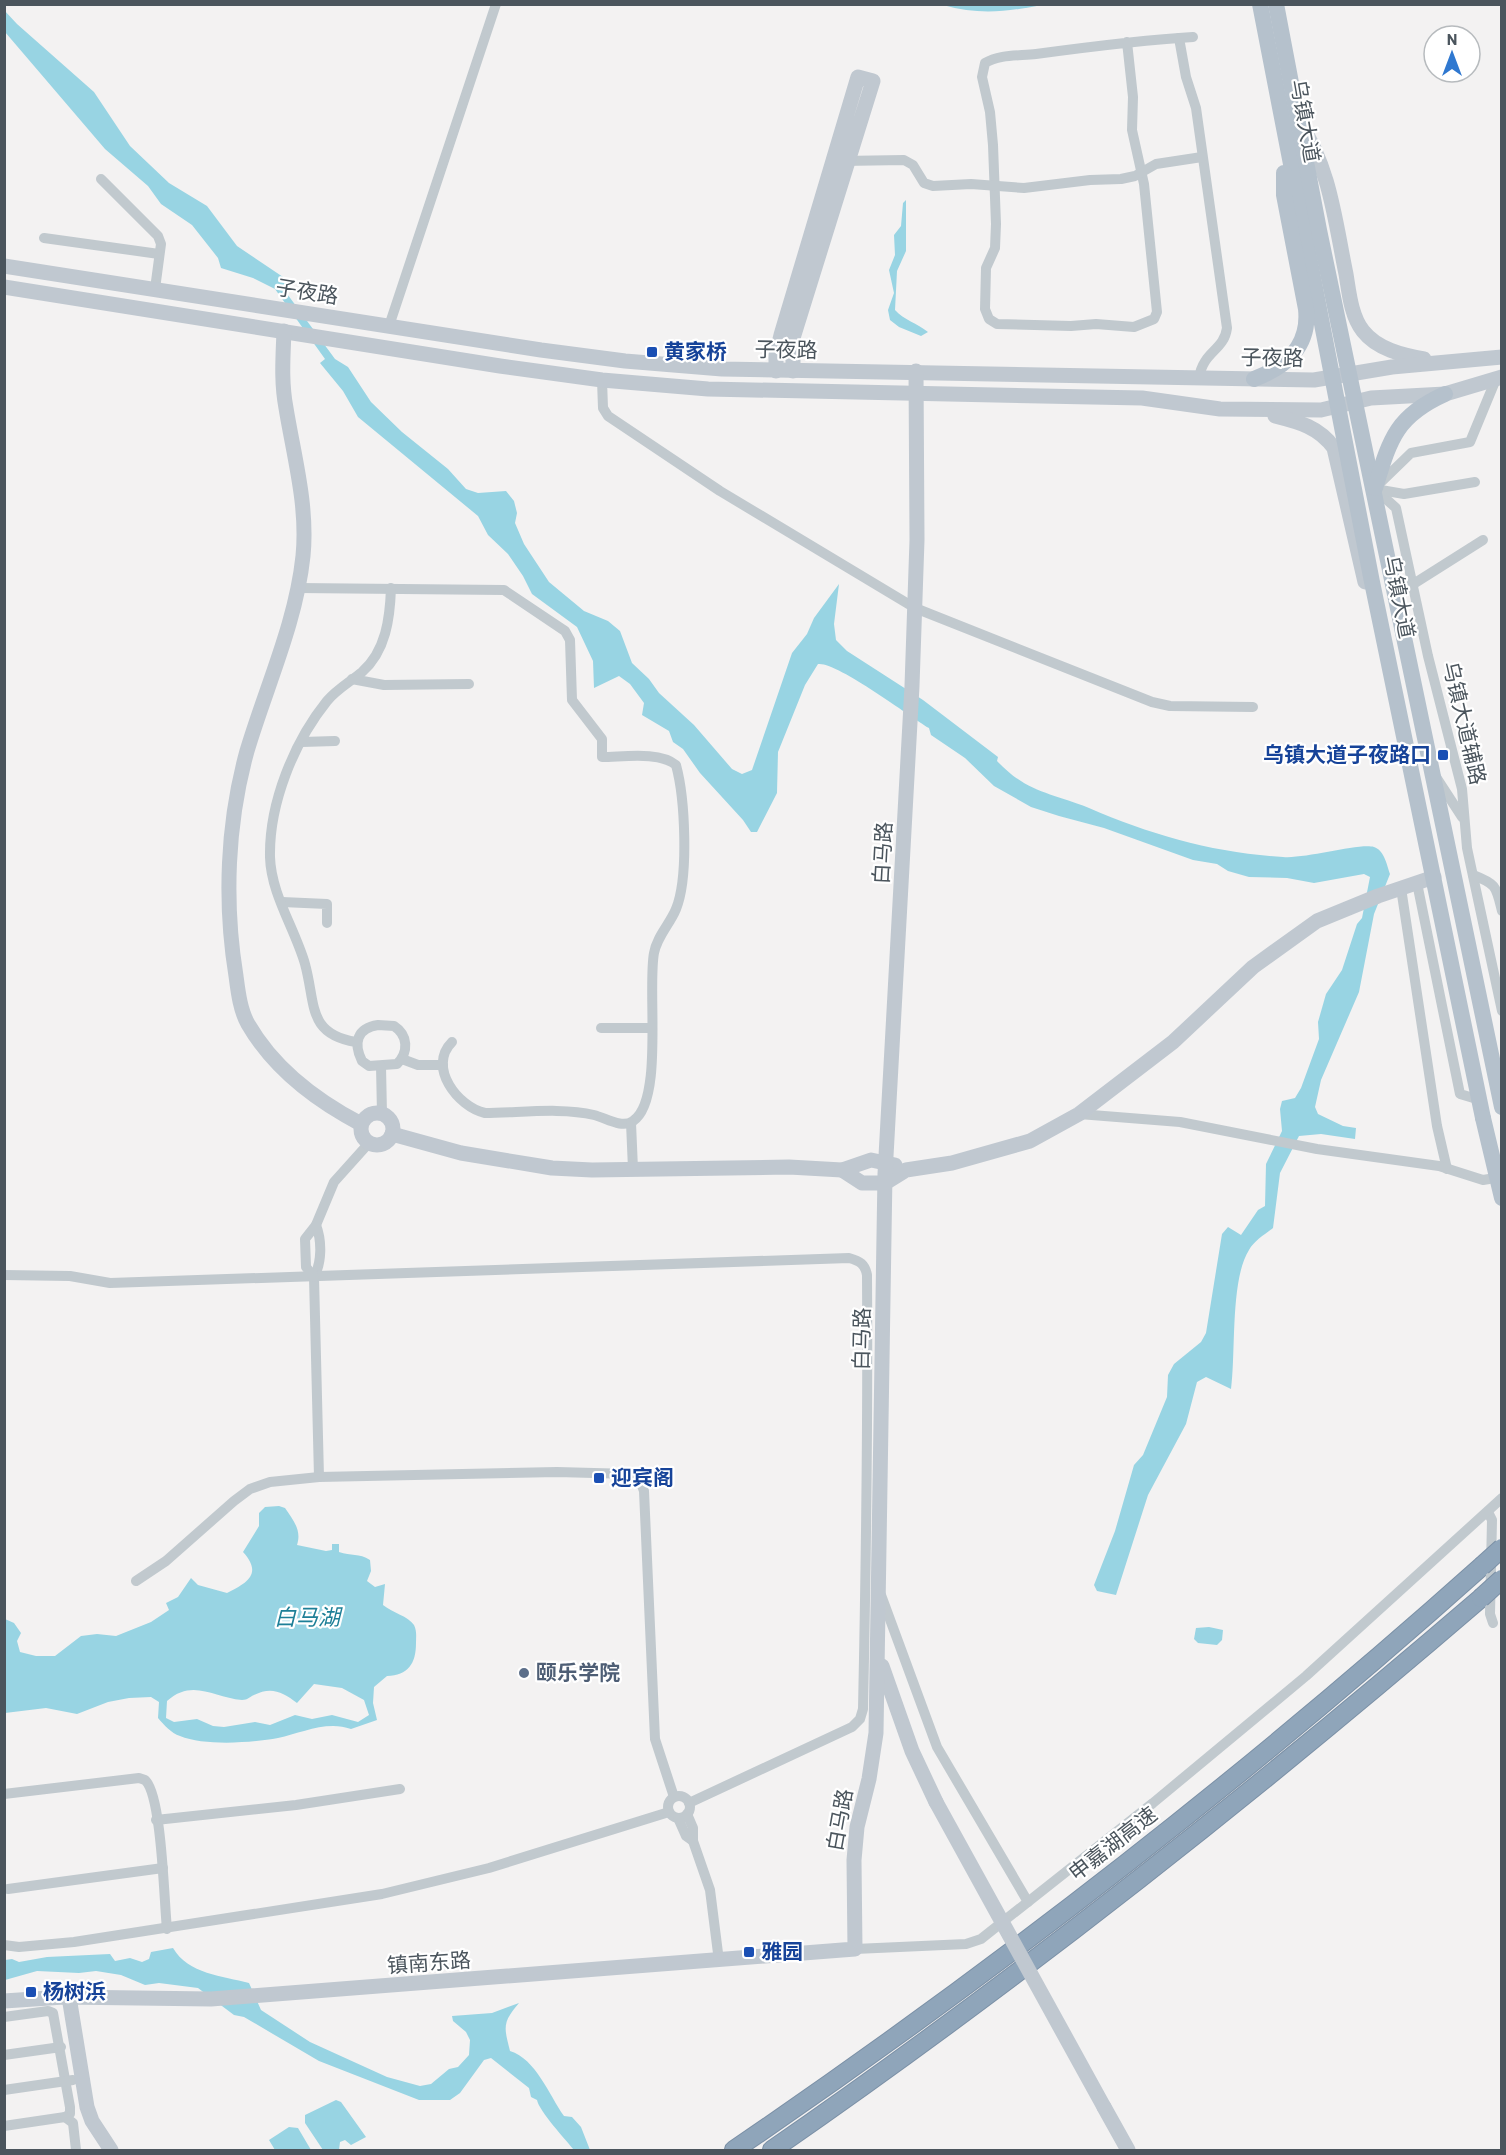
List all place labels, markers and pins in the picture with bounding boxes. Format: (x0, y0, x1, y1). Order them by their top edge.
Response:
place label: 黄家桥 (664, 338, 727, 363)
marker: 黄家桥 (645, 345, 659, 359)
place label: 乌镇大道子夜路口 (1263, 741, 1431, 766)
marker: 乌镇大道子夜路口 (1436, 748, 1450, 762)
place label: 迎宾阁 (611, 1464, 674, 1489)
marker: 迎宾阁 (592, 1471, 606, 1485)
place label: 颐乐学院 (536, 1659, 620, 1684)
marker: 颐乐学院 (517, 1666, 531, 1680)
place label: 雅园 (761, 1938, 803, 1963)
marker: 雅园 (742, 1945, 756, 1959)
place label: 杨树浜 (43, 1978, 106, 2003)
marker: 杨树浜 (24, 1985, 38, 1999)

